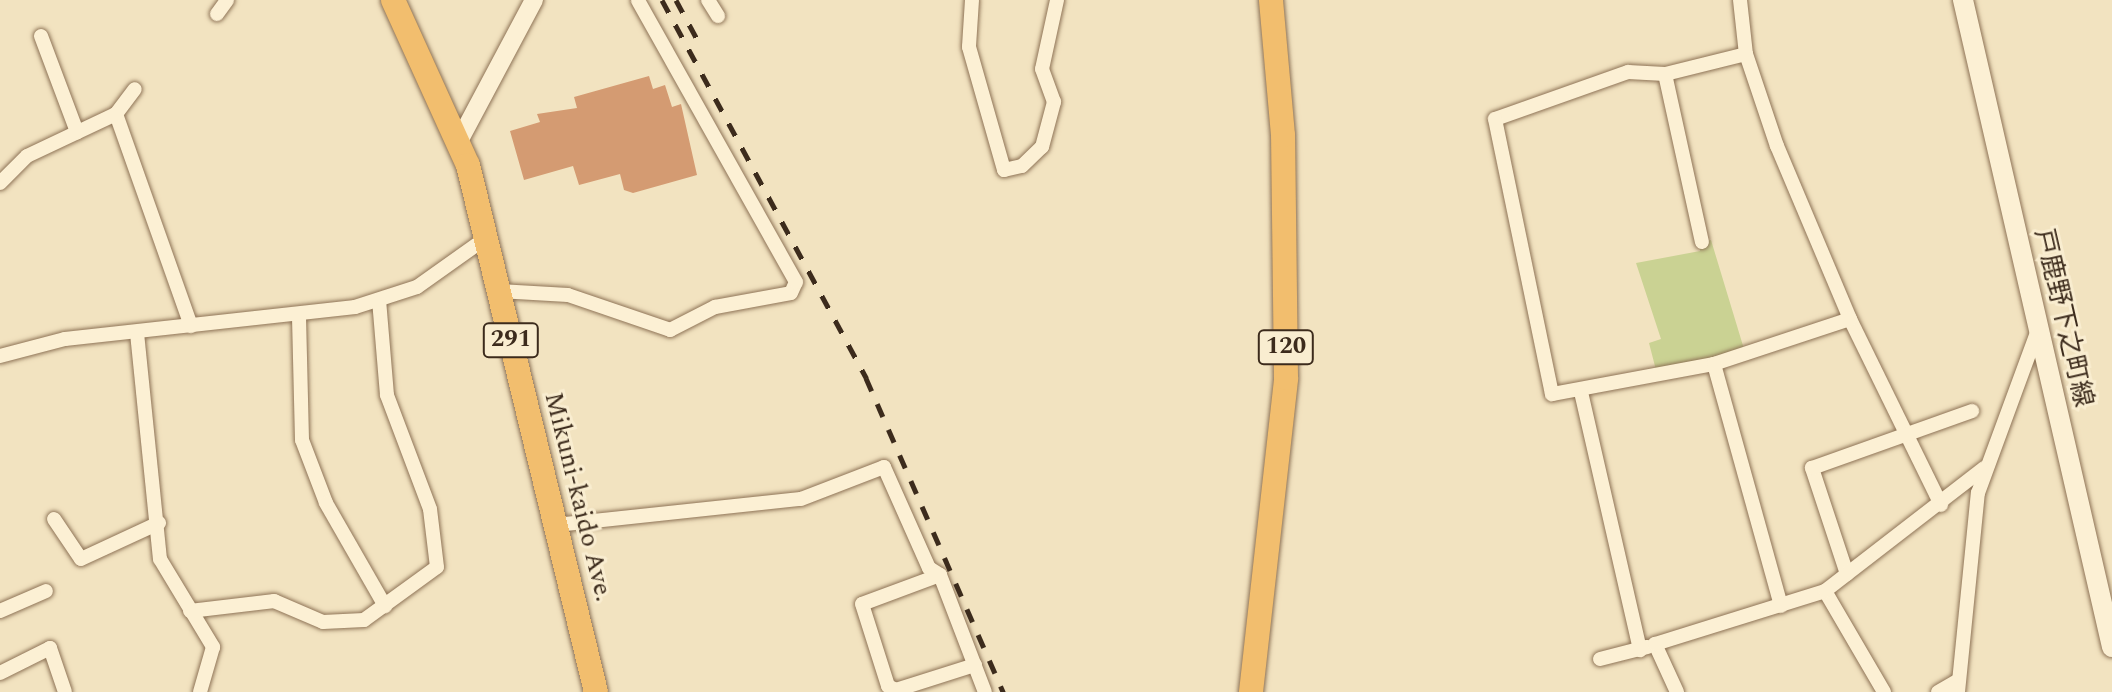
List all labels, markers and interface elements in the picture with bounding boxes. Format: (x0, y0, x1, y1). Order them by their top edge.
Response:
street label: 戸鹿野下之町線 (2027, 226, 2099, 410)
road number: 291 (481, 320, 541, 360)
road number: 120 (1256, 327, 1316, 367)
street label: Mikuni-kaido Ave. (537, 389, 619, 605)

